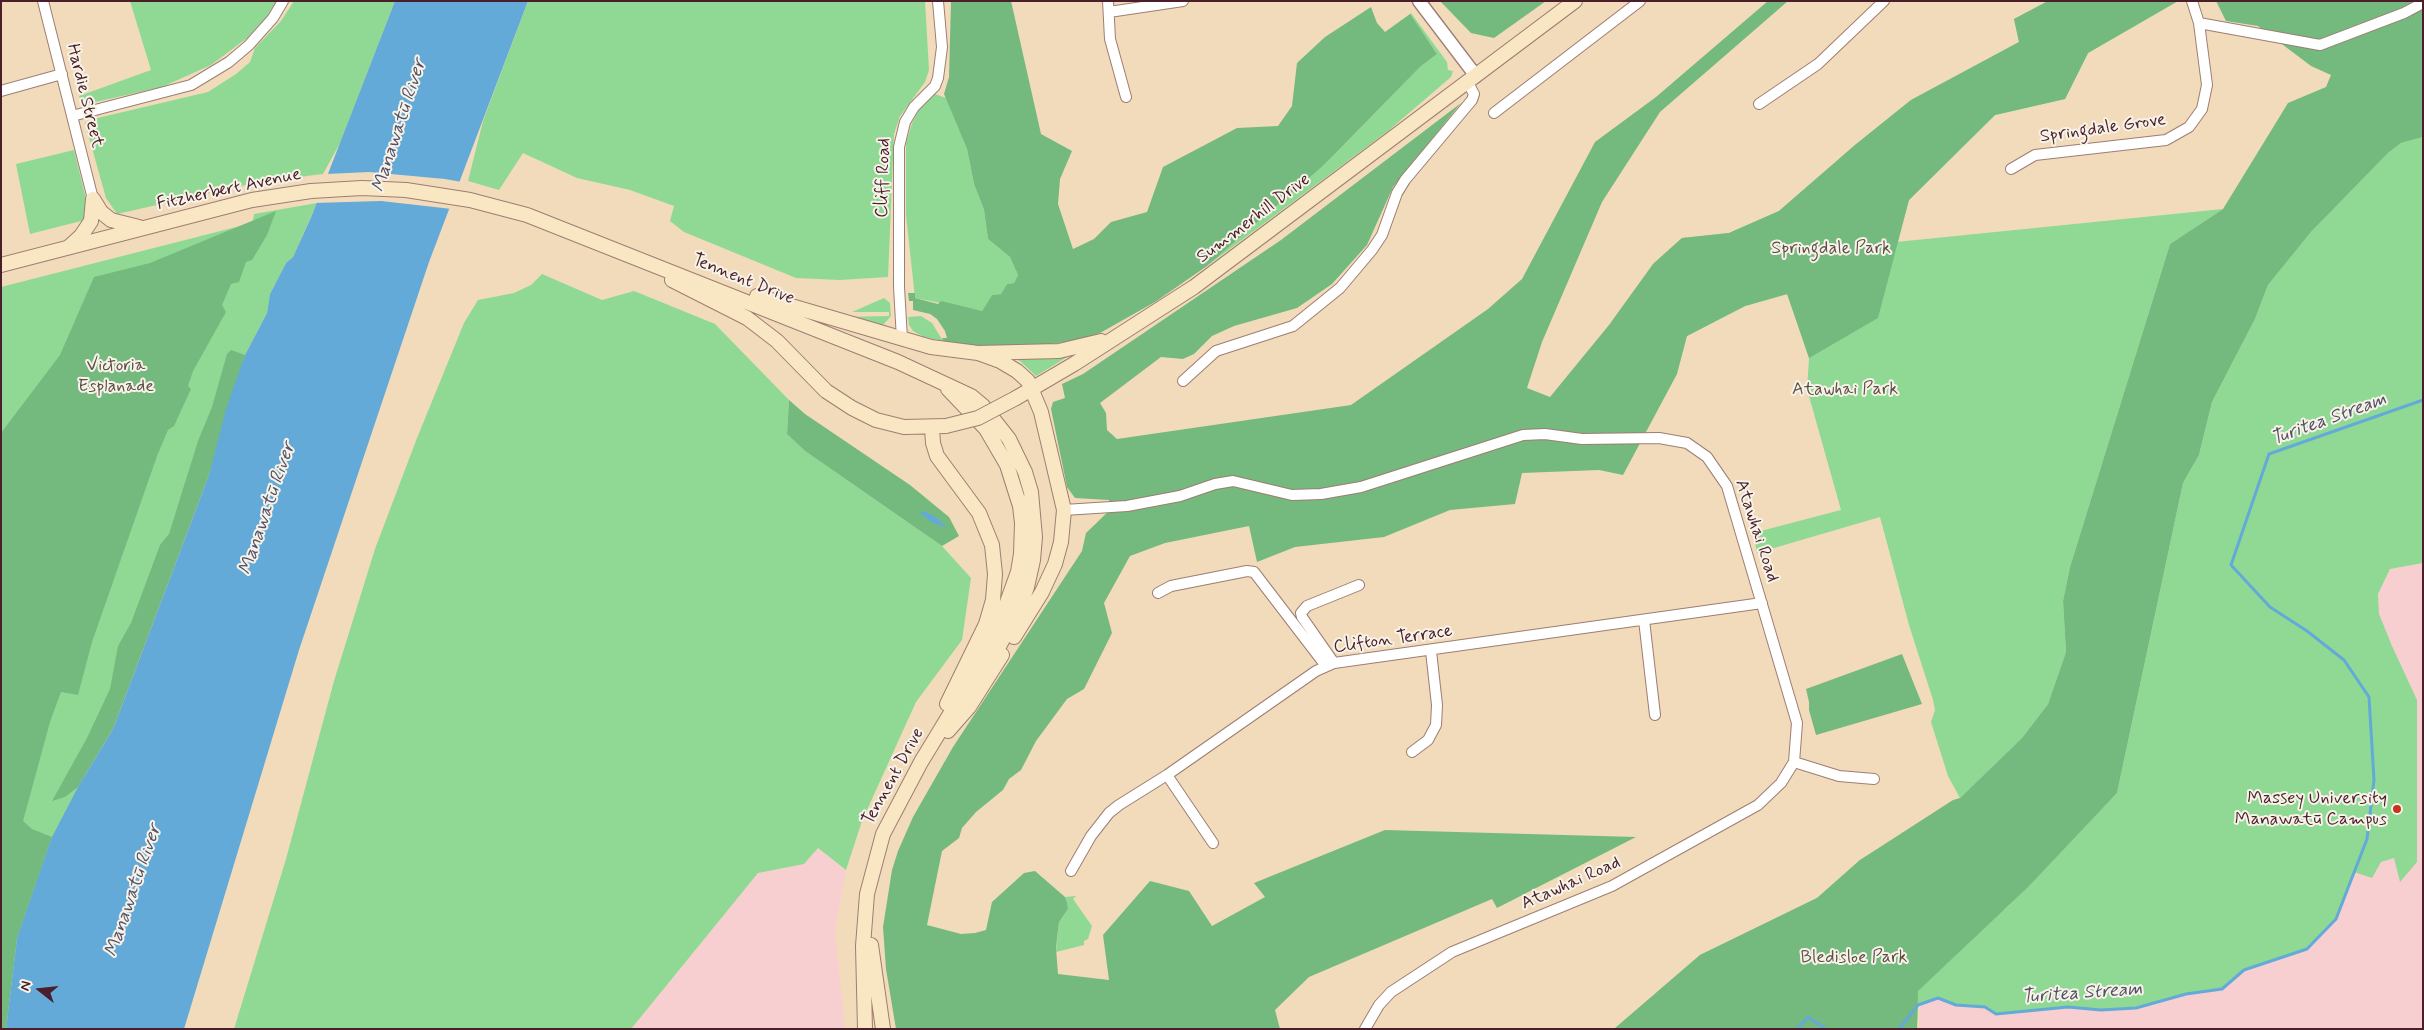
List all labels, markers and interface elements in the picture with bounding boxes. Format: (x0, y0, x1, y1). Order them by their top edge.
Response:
street label: Hardie Street (61, 42, 107, 150)
water label: Manawatū River (368, 57, 432, 195)
street label: Springdale Grove (2039, 109, 2167, 149)
street label: Cliff Road (872, 138, 896, 218)
street label: Fitzherbert Avenue (155, 164, 303, 216)
street label: Summerhill Drive (1193, 169, 1315, 269)
park label: Springdale Park (1771, 238, 1891, 260)
street label: Tennent Drive (689, 250, 797, 310)
park label: Victoria Esplanade (78, 355, 154, 398)
park label: Atawhai Park (1792, 379, 1898, 401)
water label: Turitea Stream (2268, 389, 2390, 451)
water label: Manawatū River (235, 440, 301, 578)
street label: Atawhai Road (1729, 477, 1783, 585)
street label: Clifton Terrace (1332, 621, 1454, 659)
street label: Tennent Drive (858, 724, 930, 830)
place label: Massey University Manawatū Campus (2235, 788, 2387, 831)
marker: Massey University Manawatū Campus (2391, 803, 2403, 815)
water label: Manawatū River (101, 822, 167, 960)
street label: Atawhai Road (1518, 852, 1624, 916)
park label: Bledisloe Park (1801, 947, 1907, 969)
north arrow (15, 965, 65, 1015)
water label: Turitea Stream (2021, 978, 2143, 1010)
text: N (16, 979, 36, 993)

